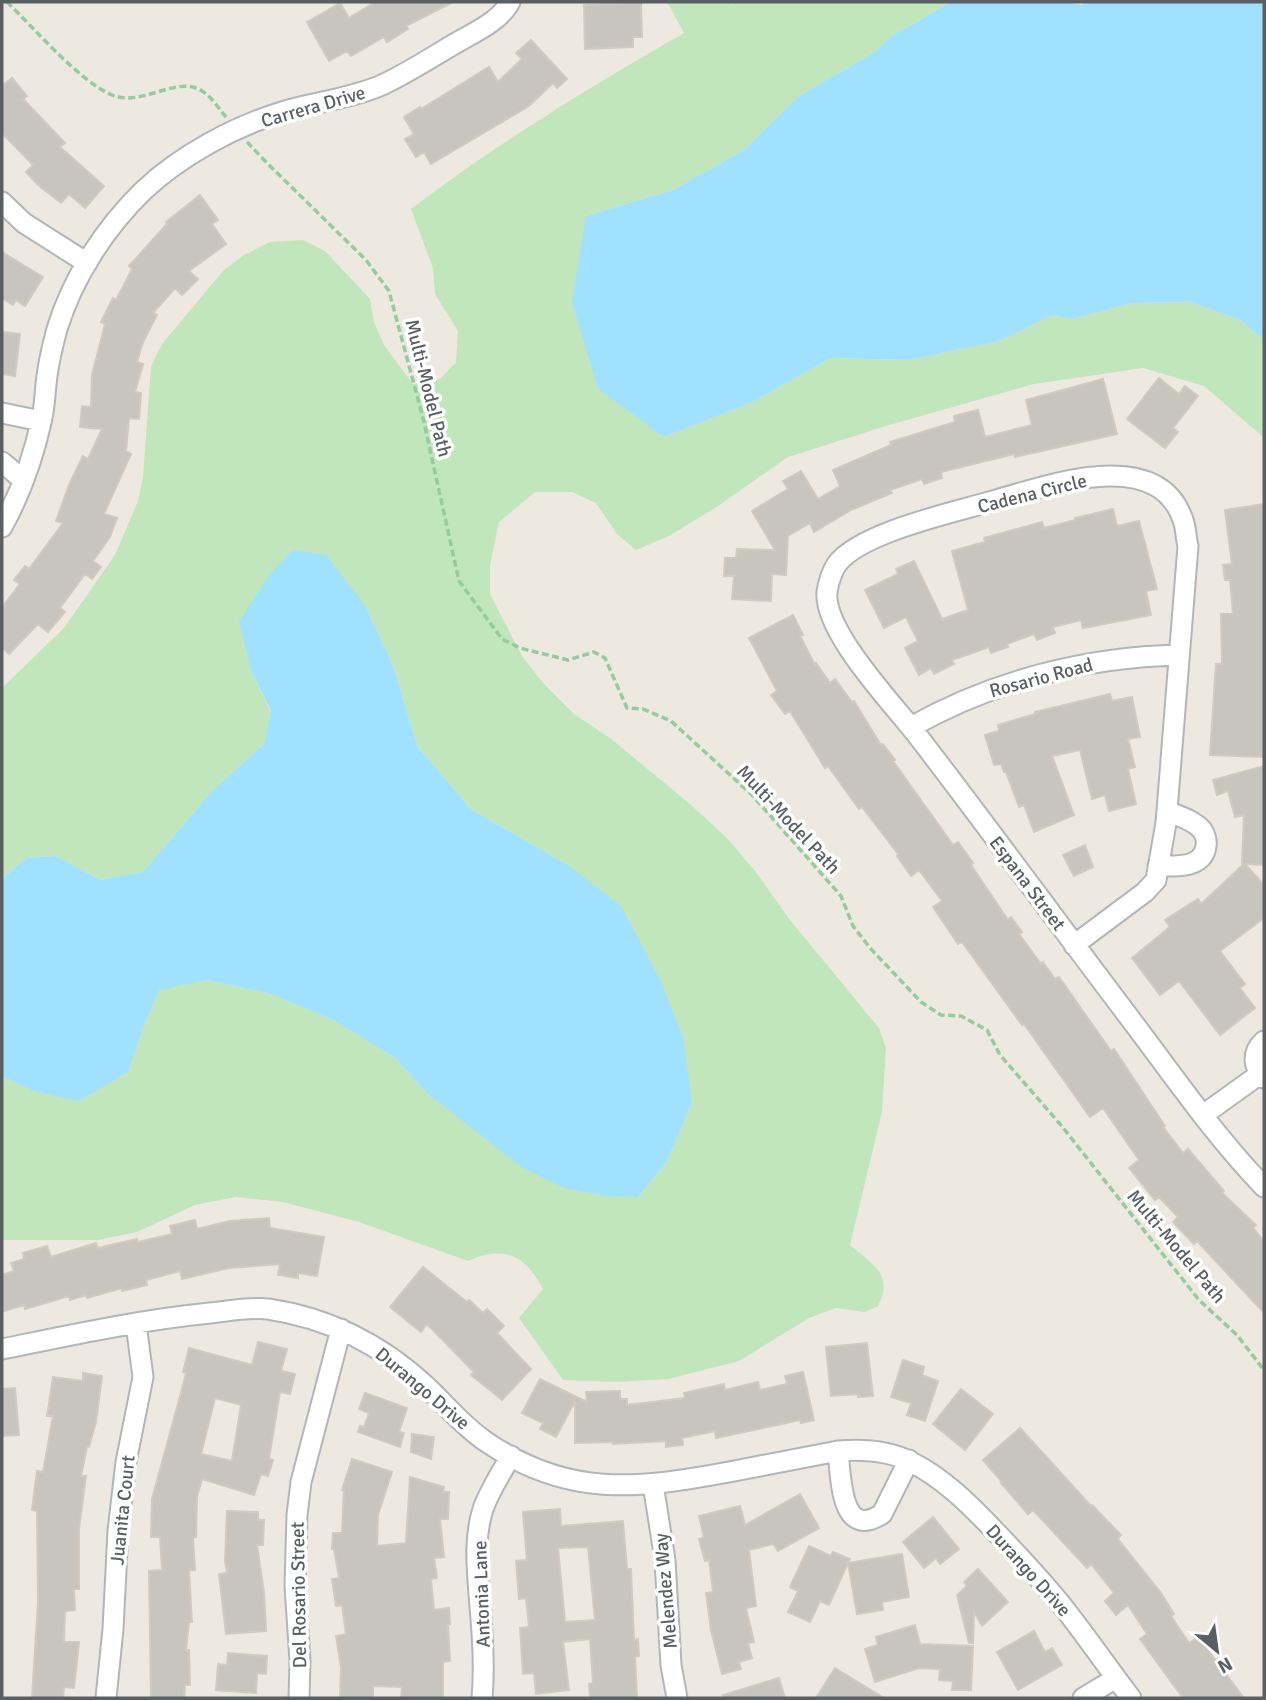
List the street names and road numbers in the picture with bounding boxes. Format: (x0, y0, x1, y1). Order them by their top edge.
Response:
street label: Carrera Drive (258, 81, 368, 133)
street label: Multi-Model Path (399, 317, 457, 460)
street label: Cadena Circle (975, 469, 1089, 519)
street label: Rosario Road (987, 653, 1096, 703)
street label: Multi-Model Path (731, 760, 845, 879)
street label: Espana Street (984, 831, 1071, 936)
street label: Multi-Model Path (1122, 1185, 1231, 1308)
street label: Durango Drive (370, 1342, 475, 1435)
street label: Juanita Court (105, 1454, 141, 1566)
street label: Durango Drive (980, 1519, 1076, 1622)
street label: Del Rosario Street (286, 1521, 312, 1668)
street label: Melendez Way (649, 1532, 683, 1650)
street label: Antonia Lane (468, 1540, 496, 1648)

